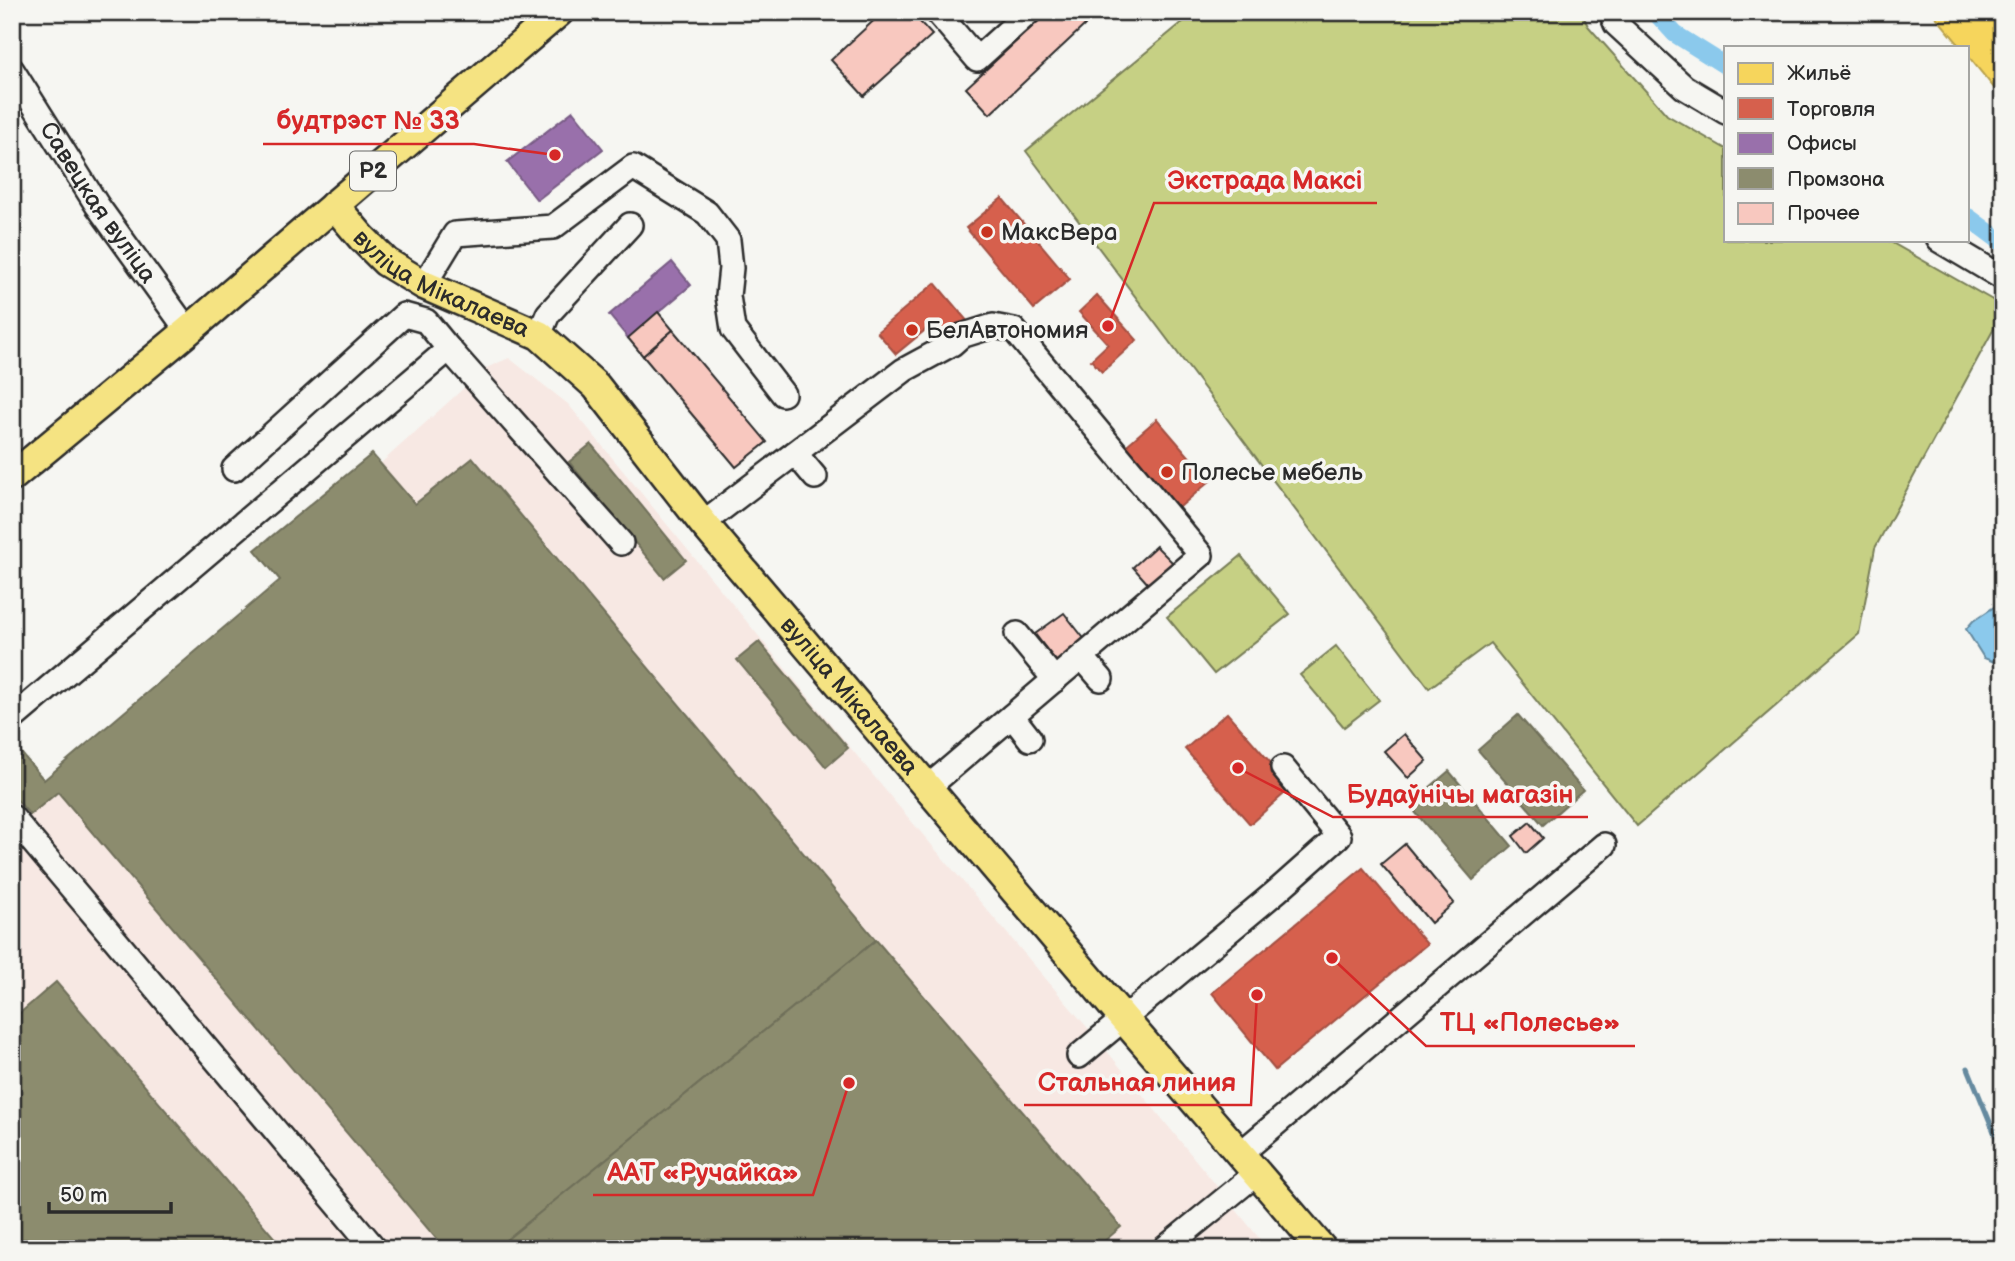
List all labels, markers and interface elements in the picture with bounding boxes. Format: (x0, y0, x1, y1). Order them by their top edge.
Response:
legend (1724, 46, 1969, 242)
text: Жильё (1787, 61, 1851, 86)
callout: будтрэст № 33 (263, 97, 474, 144)
text: Торговля (1787, 97, 1875, 122)
text: будтрэст № 33 (276, 106, 460, 137)
street label: Савецкая вуліца (34, 116, 163, 289)
text: Офисы (1787, 131, 1857, 156)
road number: Р2 (350, 152, 396, 190)
callout: Экстрада Максі (1154, 156, 1377, 203)
text: Экстрада Максі (1168, 166, 1362, 197)
text: Промзона (1787, 167, 1885, 192)
text: Прочее (1787, 201, 1860, 226)
place label: МаксBepa (1001, 218, 1118, 247)
street label: вуліца Мікалаева (347, 224, 534, 344)
marker: МаксBepa (979, 224, 995, 240)
place label: БелАвтономия (926, 316, 1089, 345)
marker: БелАвтономия (904, 322, 920, 338)
place label: Полесье мебель (1181, 458, 1363, 487)
marker: Полесье мебель (1159, 464, 1175, 480)
street label: вуліца Мікалаева (774, 611, 925, 781)
callout: Будаўнічы магазін (1333, 770, 1588, 817)
text: Будаўнічы магазін (1346, 780, 1574, 811)
callout: ТЦ «Полесье» (1426, 999, 1635, 1046)
text: ТЦ «Полесье» (1440, 1008, 1620, 1039)
callout: Стальная линия (1024, 1058, 1251, 1105)
text: Стальная линия (1038, 1068, 1236, 1099)
callout: ААТ «Ручайка» (593, 1148, 813, 1195)
text: ААТ «Ручайка» (606, 1158, 799, 1189)
scale bar (49, 1170, 172, 1214)
text: 50 m (60, 1183, 107, 1208)

